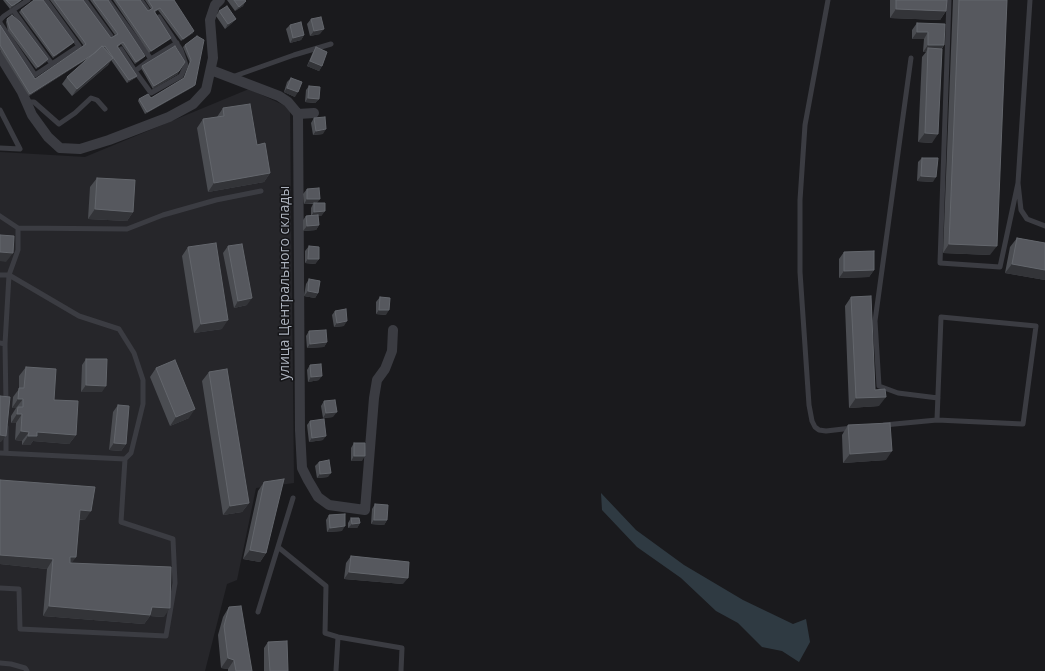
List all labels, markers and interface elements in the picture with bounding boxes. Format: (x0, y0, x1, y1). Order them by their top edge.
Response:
street label: улица Центрального склады (277, 186, 293, 380)

